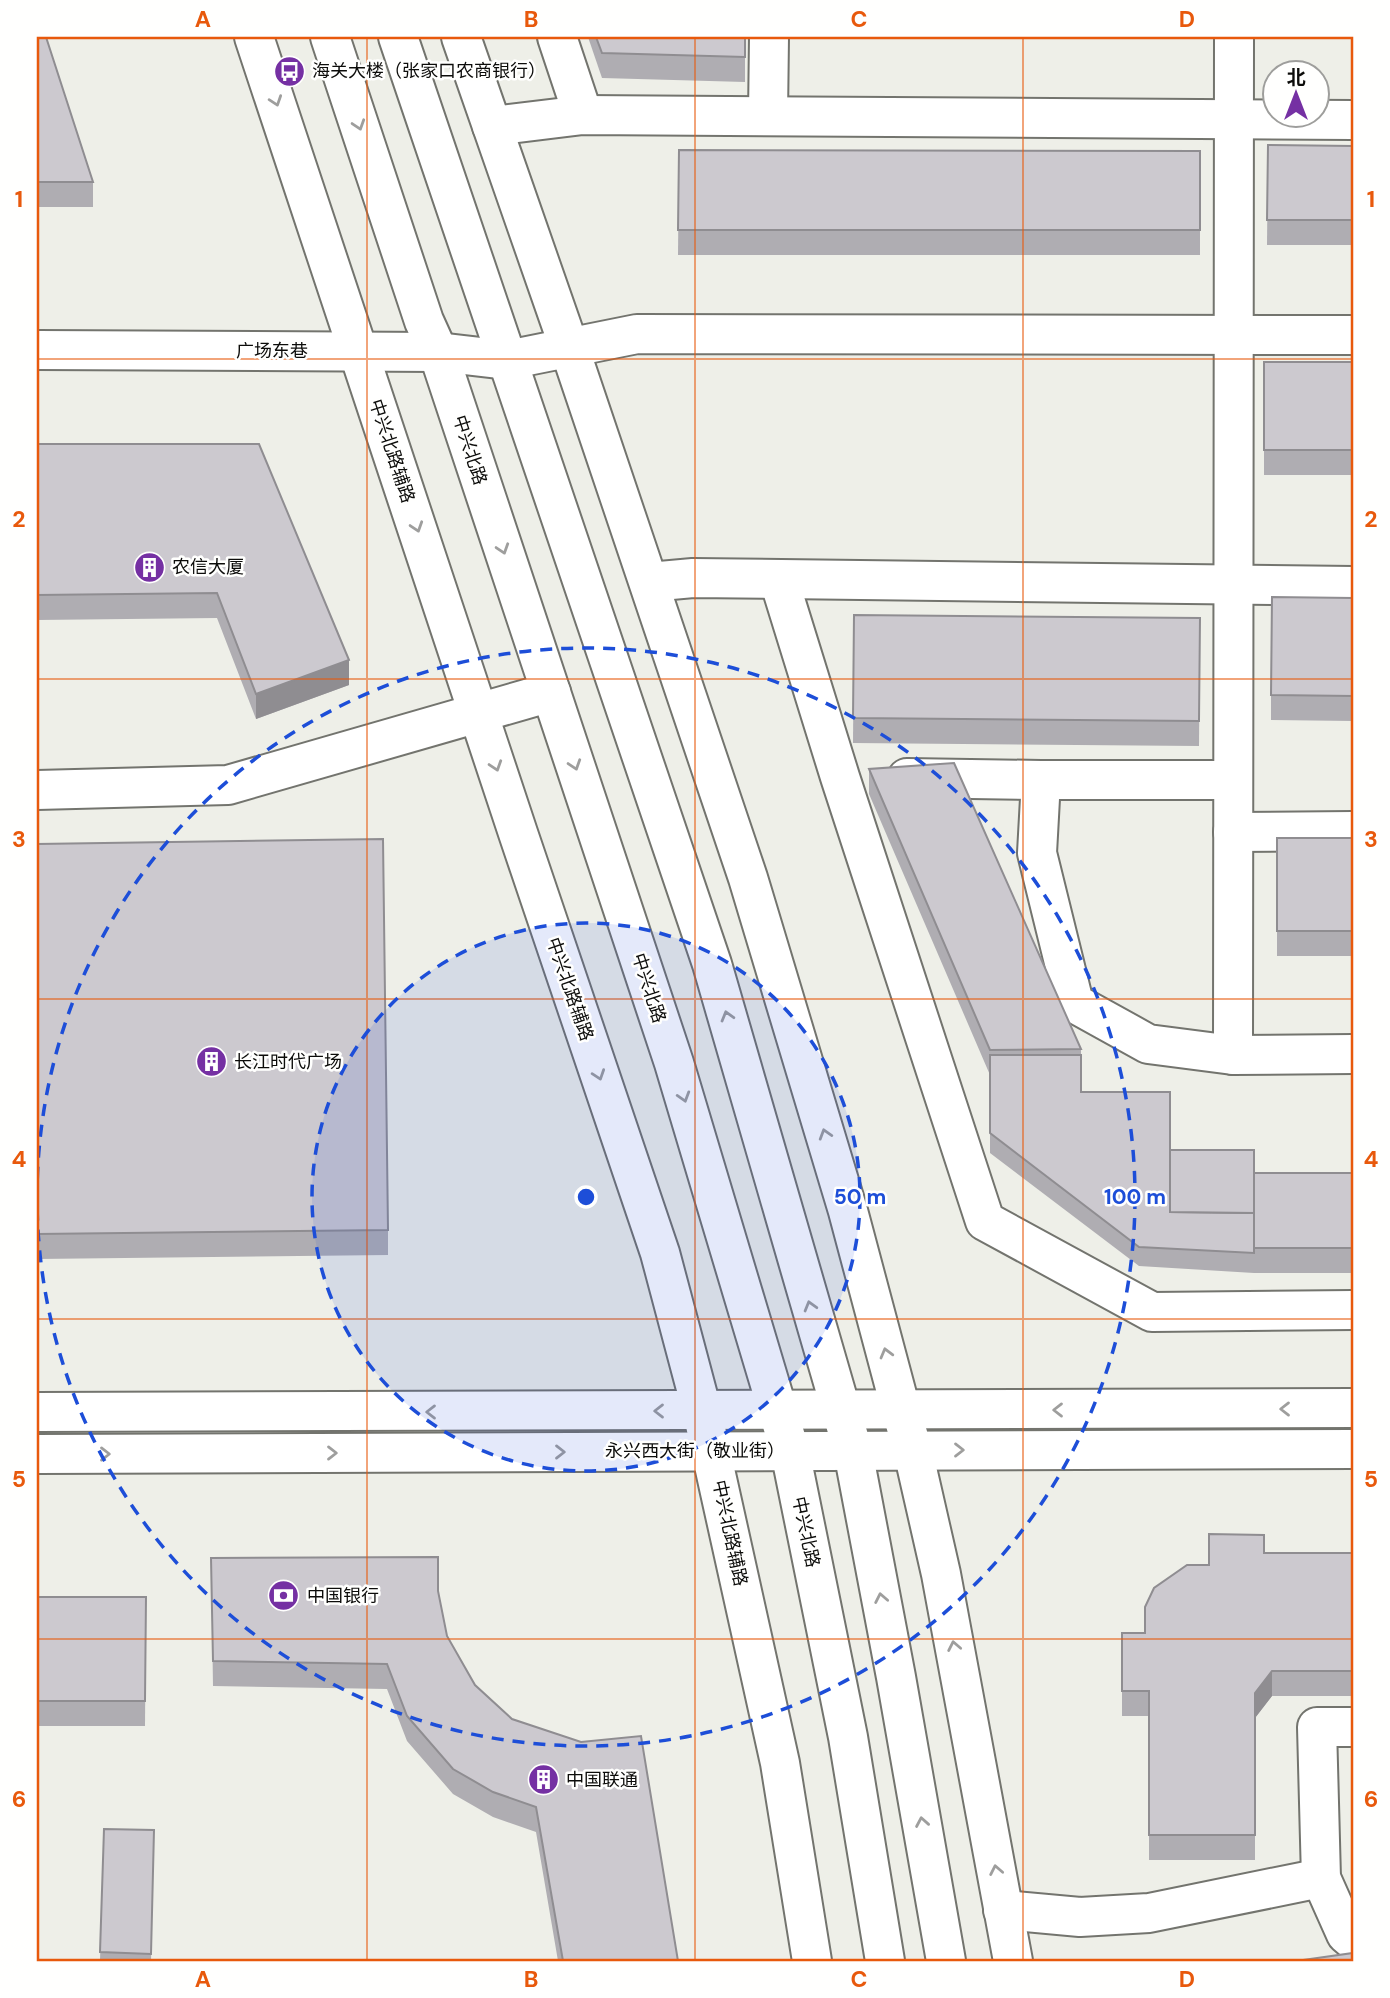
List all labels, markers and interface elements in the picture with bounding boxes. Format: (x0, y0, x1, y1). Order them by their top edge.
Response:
text: A (195, 4, 211, 34)
text: B (524, 4, 538, 34)
text: C (851, 4, 867, 34)
text: D (1179, 4, 1195, 34)
bus stop icon: 海关大楼（张家口农商银行） (272, 54, 306, 88)
place label: 海关大楼（张家口农商银行） (312, 59, 546, 83)
north arrow (1260, 60, 1330, 130)
text: 北 (1286, 65, 1306, 90)
one-way arrow (268, 95, 282, 107)
one-way arrow (351, 118, 365, 130)
text: 1 (15, 184, 23, 214)
text: 1 (1367, 184, 1375, 214)
street label: 广场东巷 (236, 339, 308, 363)
street label: 中兴北路辅路 (364, 396, 420, 506)
street label: 中兴北路 (447, 412, 493, 488)
text: 2 (12, 504, 26, 534)
text: 2 (1364, 504, 1378, 534)
one-way arrow (408, 520, 423, 532)
one-way arrow (495, 542, 509, 554)
building icon: 农信大厦 (132, 550, 166, 584)
place label: 农信大厦 (172, 555, 244, 579)
one-way arrow (567, 758, 581, 770)
one-way arrow (487, 760, 502, 772)
text: 3 (12, 824, 26, 854)
text: 3 (1364, 824, 1378, 854)
street label: 中兴北路辅路 (541, 934, 599, 1044)
street label: 中兴北路 (626, 950, 672, 1026)
one-way arrow (721, 1011, 735, 1023)
building icon: 长江时代广场 (194, 1045, 228, 1079)
place label: 长江时代广场 (234, 1050, 342, 1074)
one-way arrow (591, 1068, 606, 1080)
one-way arrow (676, 1091, 691, 1103)
one-way arrow (819, 1128, 834, 1140)
text: 4 (12, 1144, 27, 1174)
text: 4 (1364, 1144, 1379, 1174)
text: 50 m (834, 1183, 886, 1211)
text: 100 m (1104, 1183, 1166, 1211)
centre of rings (574, 1185, 598, 1209)
one-way arrow (804, 1300, 819, 1312)
one-way arrow (880, 1348, 894, 1360)
one-way arrow (1279, 1401, 1290, 1417)
one-way arrow (1052, 1402, 1062, 1418)
one-way arrow (653, 1403, 663, 1419)
one-way arrow (425, 1404, 436, 1420)
street label: 永兴西大街（敬业街） (605, 1439, 785, 1463)
one-way arrow (954, 1442, 965, 1458)
one-way arrow (555, 1444, 566, 1460)
one-way arrow (328, 1445, 338, 1461)
one-way arrow (100, 1446, 111, 1462)
text: 5 (12, 1464, 26, 1494)
text: 5 (1364, 1464, 1378, 1494)
street label: 中兴北路辅路 (707, 1478, 753, 1588)
street label: 中兴北路 (787, 1494, 825, 1570)
bank icon: 中国银行 (267, 1579, 301, 1613)
place label: 中国银行 (307, 1584, 379, 1608)
one-way arrow (874, 1592, 889, 1604)
one-way arrow (947, 1640, 962, 1652)
building icon: 中国联通 (526, 1763, 560, 1797)
place label: 中国联通 (566, 1768, 638, 1792)
text: 6 (12, 1784, 26, 1814)
text: 6 (1364, 1784, 1378, 1814)
one-way arrow (915, 1816, 930, 1828)
one-way arrow (989, 1864, 1004, 1876)
text: A (195, 1964, 211, 1994)
text: B (524, 1964, 538, 1994)
text: C (851, 1964, 867, 1994)
text: D (1179, 1964, 1195, 1994)

